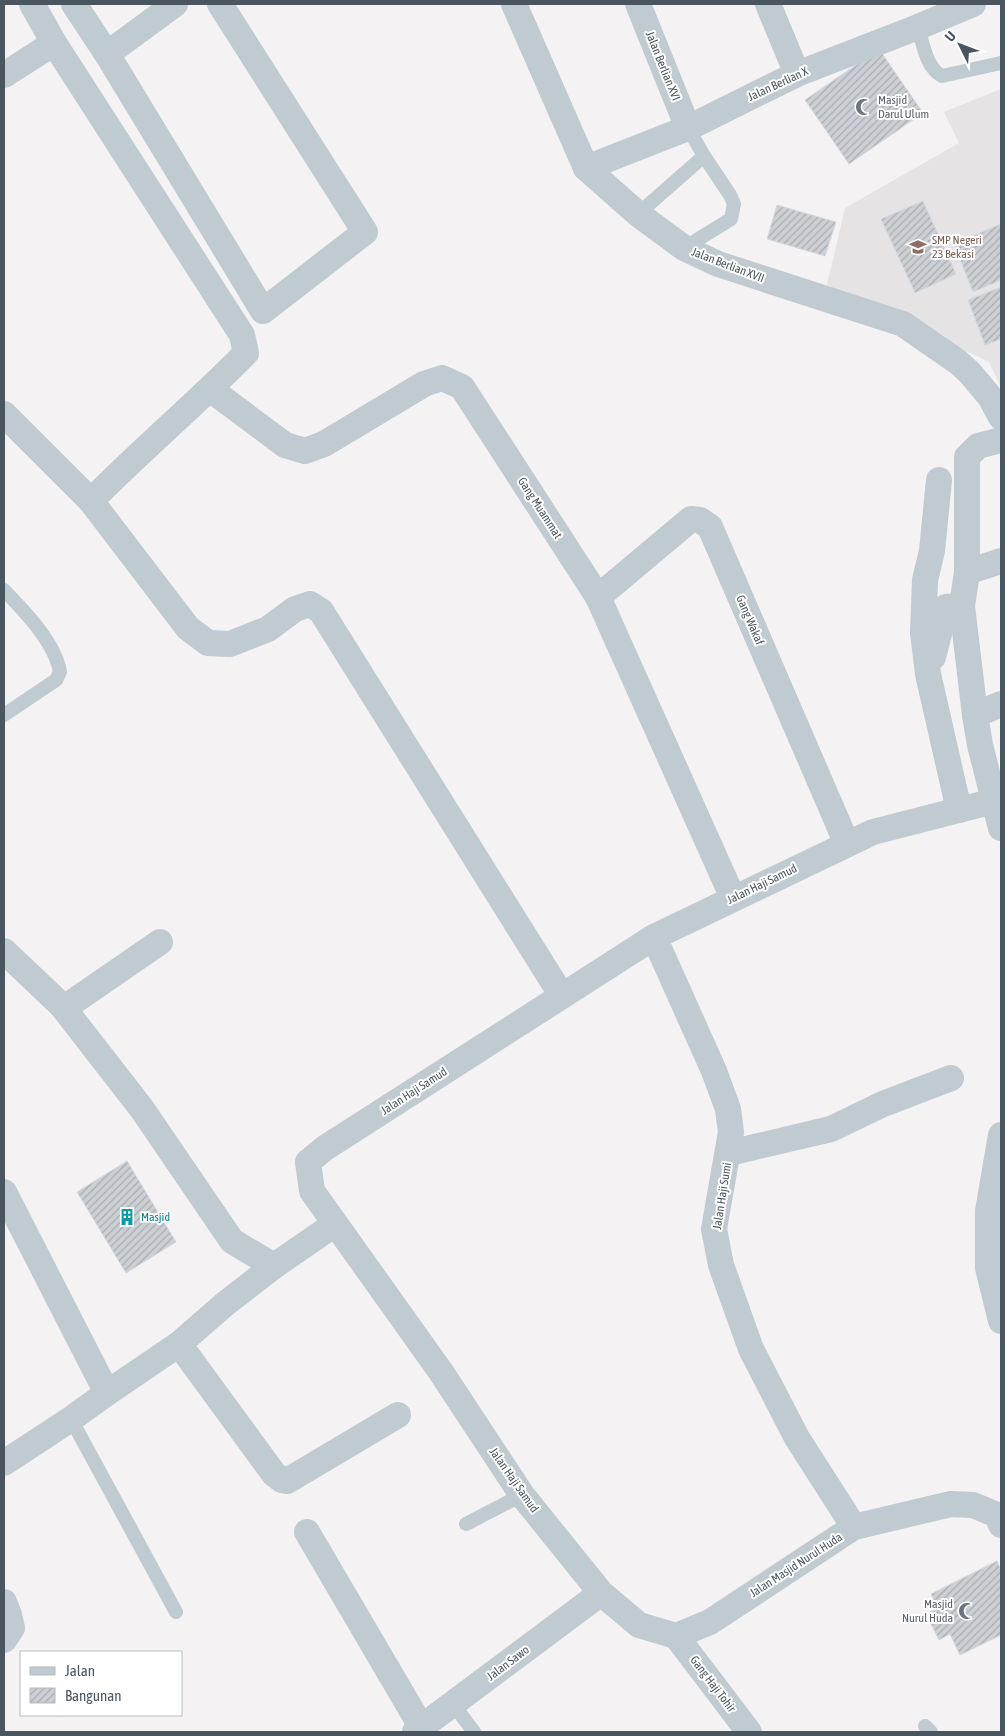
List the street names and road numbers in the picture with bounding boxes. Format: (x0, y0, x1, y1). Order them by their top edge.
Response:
street label: Jalan Berlian XVI (643, 29, 683, 103)
street label: Jalan Berlian X (746, 64, 811, 104)
street label: Jalan Berlian XVII (690, 245, 766, 285)
street label: Gang Muammat (515, 475, 565, 542)
street label: Gang Wakaf (733, 593, 767, 648)
street label: Jalan Haji Samud (725, 861, 799, 907)
street label: Jalan Haji Samud (378, 1064, 450, 1118)
street label: Jalan Haji Sumi (710, 1162, 734, 1230)
street label: Jalan Haji Samud (486, 1445, 542, 1515)
street label: Jalan Masjid Nurul Huda (747, 1530, 845, 1600)
street label: Jalan Sawo (484, 1642, 532, 1683)
street label: Gang Haji Tohir (687, 1653, 739, 1715)

